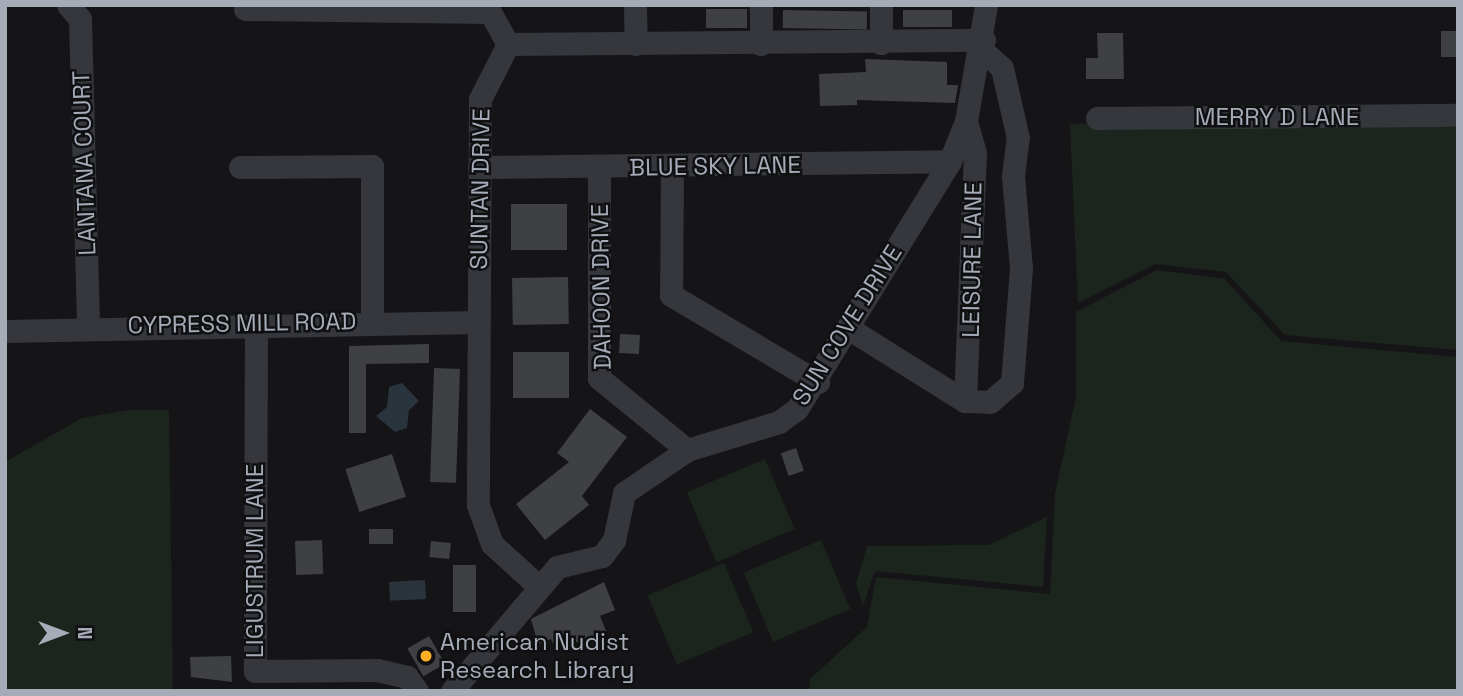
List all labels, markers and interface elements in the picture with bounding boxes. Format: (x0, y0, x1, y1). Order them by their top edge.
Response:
street label: LANTANA COURT (66, 70, 102, 256)
street label: MERRY D LANE (1195, 103, 1359, 131)
street label: SUNTAN DRIVE (464, 108, 496, 270)
street label: BLUE SKY LANE (629, 150, 801, 182)
street label: LEISURE LANE (956, 182, 988, 338)
street label: DAHOON DRIVE (585, 204, 617, 370)
street label: SUN COVE DRIVE (786, 239, 908, 411)
street label: CYPRESS MILL ROAD (127, 307, 357, 339)
street label: LIGUSTRUM LANE (241, 464, 269, 658)
north arrow (28, 598, 98, 668)
text: N (72, 627, 97, 639)
place label: American Nudist Research Library (440, 628, 634, 684)
marker: American Nudist Research Library (418, 648, 434, 664)

